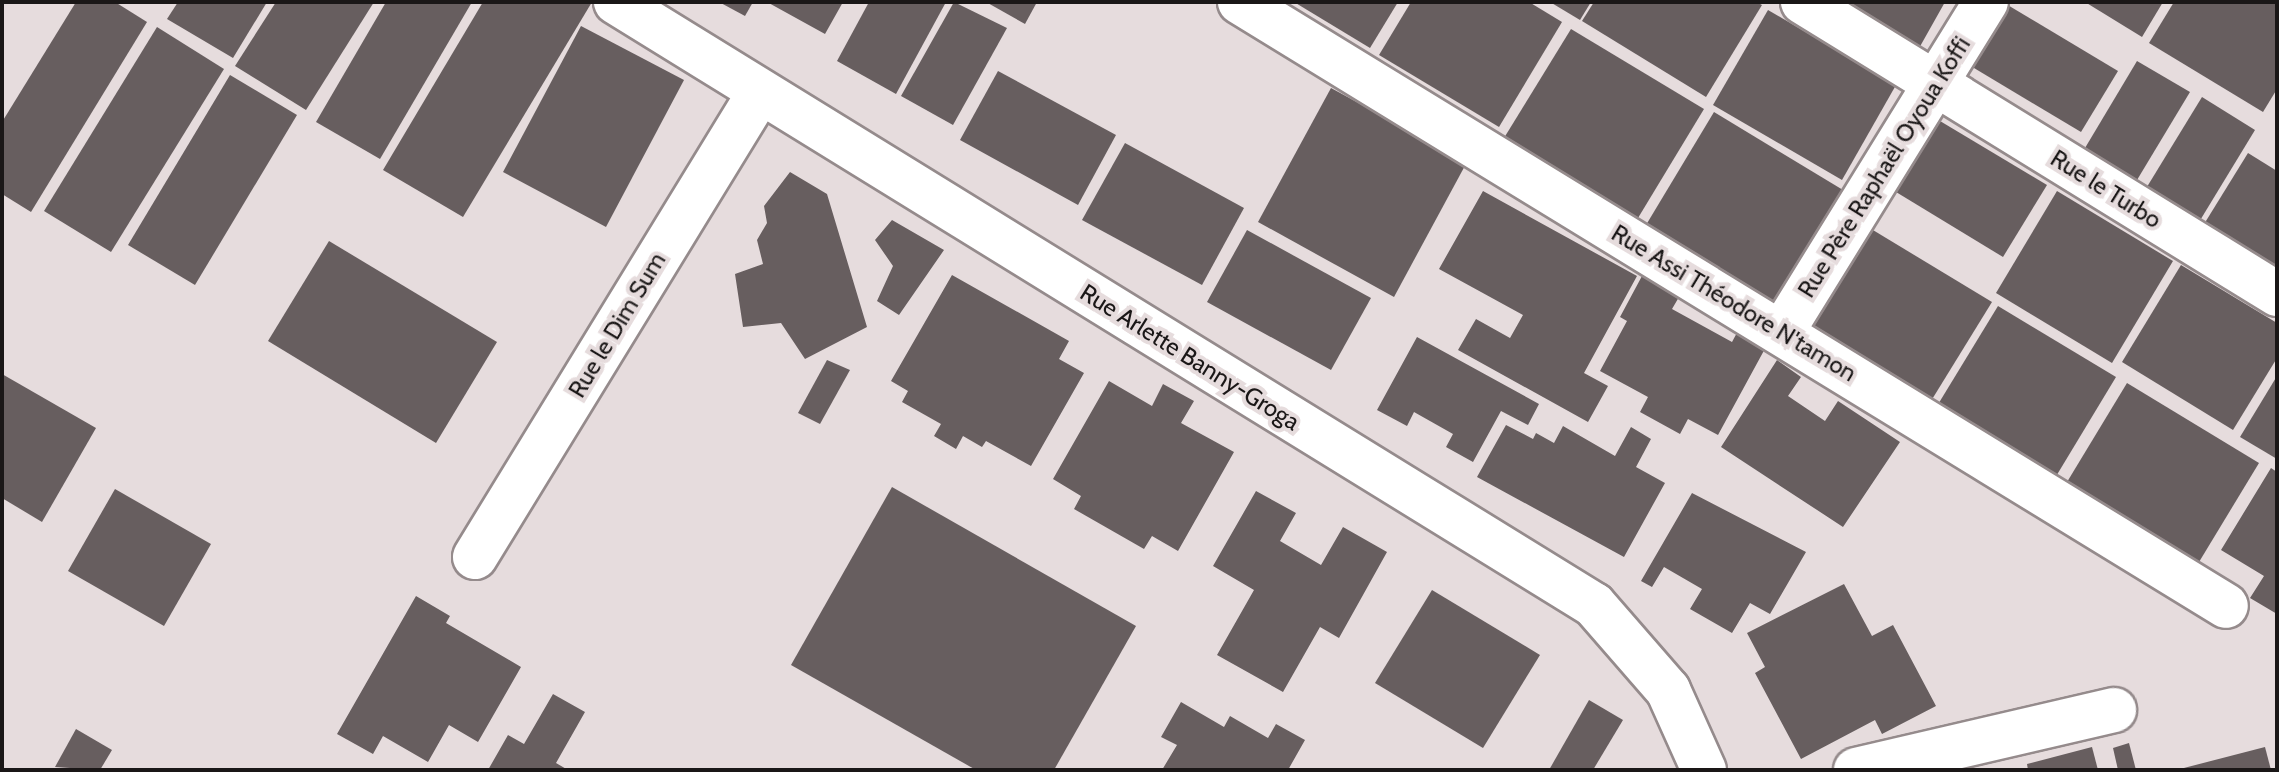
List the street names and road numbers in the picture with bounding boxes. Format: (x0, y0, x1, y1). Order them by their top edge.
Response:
street label: Rue Père Raphaël Oyoua Koffi (1792, 31, 1976, 303)
street label: Rue le Turbo (2045, 144, 2167, 234)
street label: Rue Assi Théodore N'tamon (1606, 218, 1862, 388)
street label: Rue le Dim Sum (562, 247, 672, 403)
street label: Rue Arlette Banny-Groga (1075, 278, 1305, 436)

